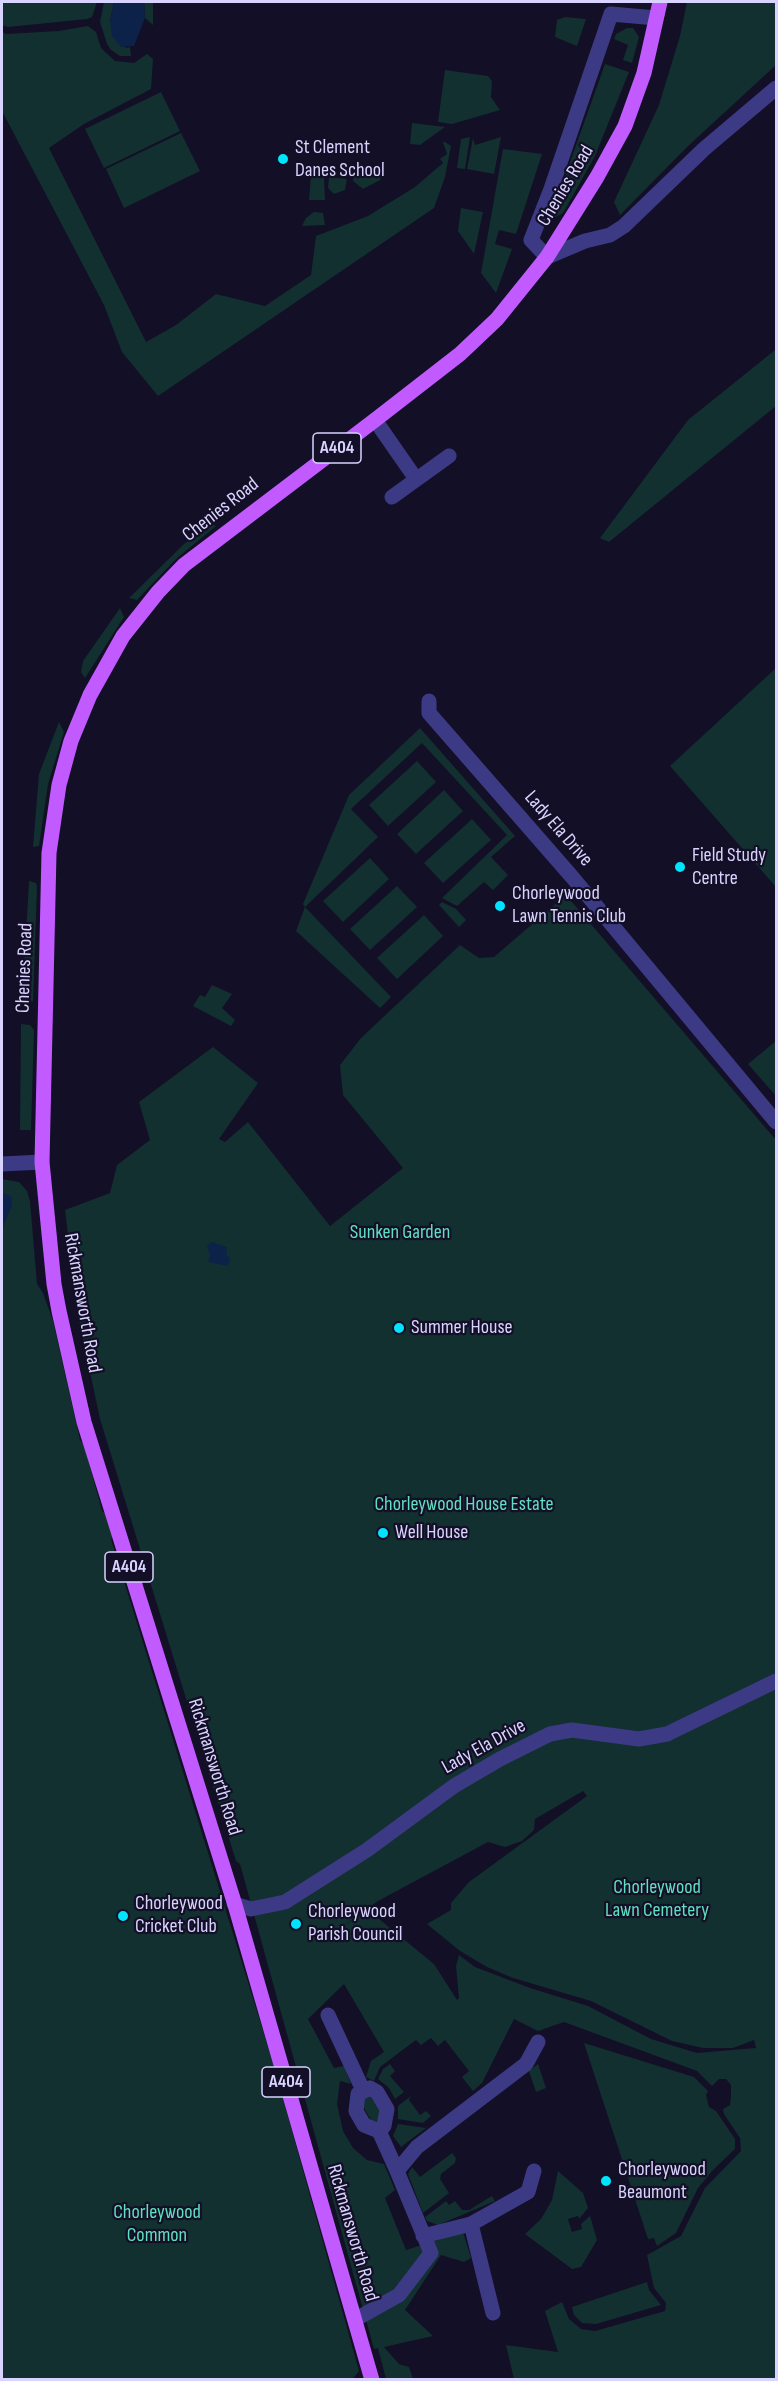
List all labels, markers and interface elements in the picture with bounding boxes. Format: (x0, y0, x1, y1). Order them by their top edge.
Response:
place label: St Clement Danes School (295, 136, 385, 183)
street label: Chenies Road (532, 141, 600, 231)
marker: St Clement Danes School (276, 152, 290, 166)
road number: A404 (313, 433, 361, 463)
street label: Chenies Road (178, 473, 264, 547)
street label: Lady Ela Drive (519, 786, 597, 872)
place label: Field Study Centre (692, 844, 766, 891)
marker: Field Study Centre (673, 860, 687, 874)
place label: Chorleywood Lawn Tennis Club (512, 882, 626, 929)
marker: Chorleywood Lawn Tennis Club (493, 899, 507, 913)
street label: Chenies Road (11, 922, 39, 1014)
park label: Sunken Garden (350, 1221, 450, 1245)
street label: Rickmansworth Road (58, 1231, 106, 1375)
place label: Summer House (411, 1316, 513, 1340)
marker: Summer House (392, 1321, 406, 1335)
park label: Chorleywood House Estate (374, 1493, 554, 1517)
place label: Well House (395, 1521, 468, 1545)
marker: Well House (376, 1526, 390, 1540)
road number: A404 (105, 1552, 153, 1582)
street label: Rickmansworth Road (182, 1696, 246, 1838)
street label: Lady Ela Drive (438, 1714, 530, 1780)
park label: Chorleywood Lawn Cemetery (605, 1876, 709, 1923)
place label: Chorleywood Cricket Club (135, 1892, 223, 1939)
place label: Chorleywood Parish Council (308, 1900, 402, 1947)
marker: Chorleywood Cricket Club (116, 1909, 130, 1923)
marker: Chorleywood Parish Council (289, 1917, 303, 1931)
road number: A404 (262, 2067, 310, 2097)
place label: Chorleywood Beaumont (618, 2158, 706, 2205)
street label: Rickmansworth Road (321, 2162, 383, 2304)
marker: Chorleywood Beaumont (599, 2174, 613, 2188)
park label: Chorleywood Common (113, 2201, 201, 2248)

